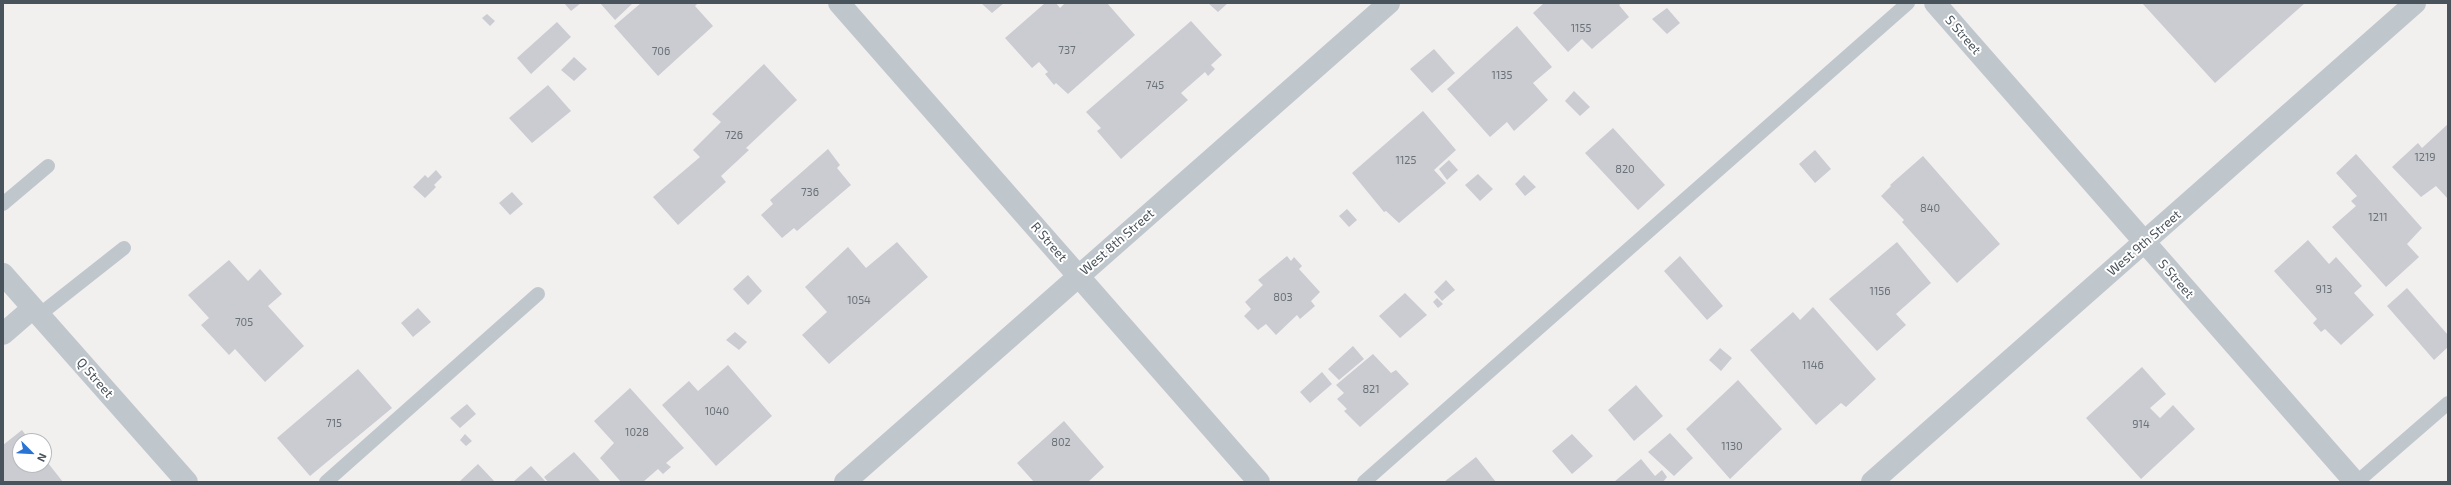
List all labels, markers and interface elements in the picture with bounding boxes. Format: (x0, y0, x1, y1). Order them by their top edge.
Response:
street label: S Street (1942, 12, 1984, 58)
house number: 1155 (1571, 21, 1591, 35)
house number: 737 (1058, 43, 1076, 57)
house number: 706 (652, 44, 670, 58)
house number: 1135 (1492, 68, 1512, 82)
house number: 745 (1146, 78, 1164, 92)
house number: 726 (725, 128, 743, 142)
house number: 1219 (2414, 150, 2436, 164)
house number: 1125 (1396, 153, 1416, 167)
house number: 820 (1615, 162, 1635, 176)
house number: 736 (801, 185, 819, 199)
house number: 840 (1920, 201, 1940, 215)
street label: West 8th Street (1077, 206, 1157, 278)
street label: West 9th Street (2104, 207, 2184, 279)
house number: 1211 (2368, 210, 2388, 224)
street label: R Street (1028, 219, 1070, 265)
street label: S Street (2155, 256, 2197, 302)
house number: 913 (2316, 282, 2332, 296)
house number: 1156 (1870, 284, 1890, 298)
house number: 803 (1273, 290, 1293, 304)
house number: 1054 (847, 293, 871, 307)
house number: 705 (235, 315, 253, 329)
street label: Q Street (73, 355, 117, 401)
house number: 1146 (1802, 358, 1824, 372)
house number: 821 (1362, 382, 1380, 396)
house number: 1040 (705, 404, 729, 418)
house number: 715 (326, 416, 342, 430)
house number: 914 (2132, 417, 2150, 431)
house number: 1028 (625, 425, 649, 439)
north arrow (12, 433, 52, 473)
house number: 802 (1051, 435, 1071, 449)
house number: 1130 (1721, 439, 1743, 453)
text: N (35, 451, 50, 464)

